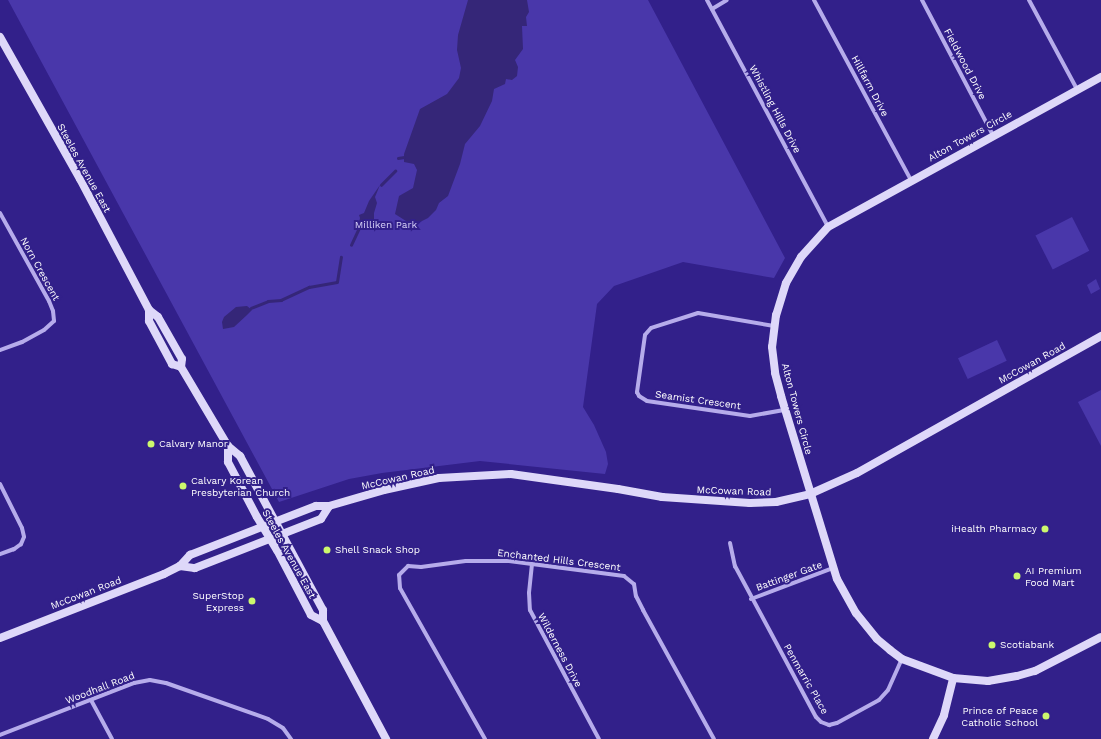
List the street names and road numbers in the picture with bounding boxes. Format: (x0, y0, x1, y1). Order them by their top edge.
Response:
street label: Fieldwood Drive (941, 26, 989, 102)
street label: Hillfarm Drive (849, 53, 891, 119)
street label: Whistling Hills Drive (747, 63, 803, 155)
street label: Alton Towers Circle (926, 108, 1014, 164)
street label: Steeles Avenue East (55, 121, 113, 215)
street label: Norn Crescent (18, 235, 62, 303)
street label: McCowan Road (996, 340, 1068, 386)
street label: Alton Towers Circle (779, 362, 815, 456)
street label: Seamist Crescent (654, 388, 742, 412)
street label: McCowan Road (360, 464, 436, 492)
street label: McCowan Road (697, 484, 771, 498)
street label: Steeles Avenue East (260, 507, 318, 601)
street label: Enchanted Hills Crescent (497, 546, 621, 574)
street label: Battinger Gate (754, 558, 824, 594)
street label: McCowan Road (49, 574, 123, 612)
street label: Wilderness Drive (535, 611, 585, 689)
street label: Penmarric Place (781, 642, 831, 716)
street label: Woodhall Road (64, 669, 136, 707)

